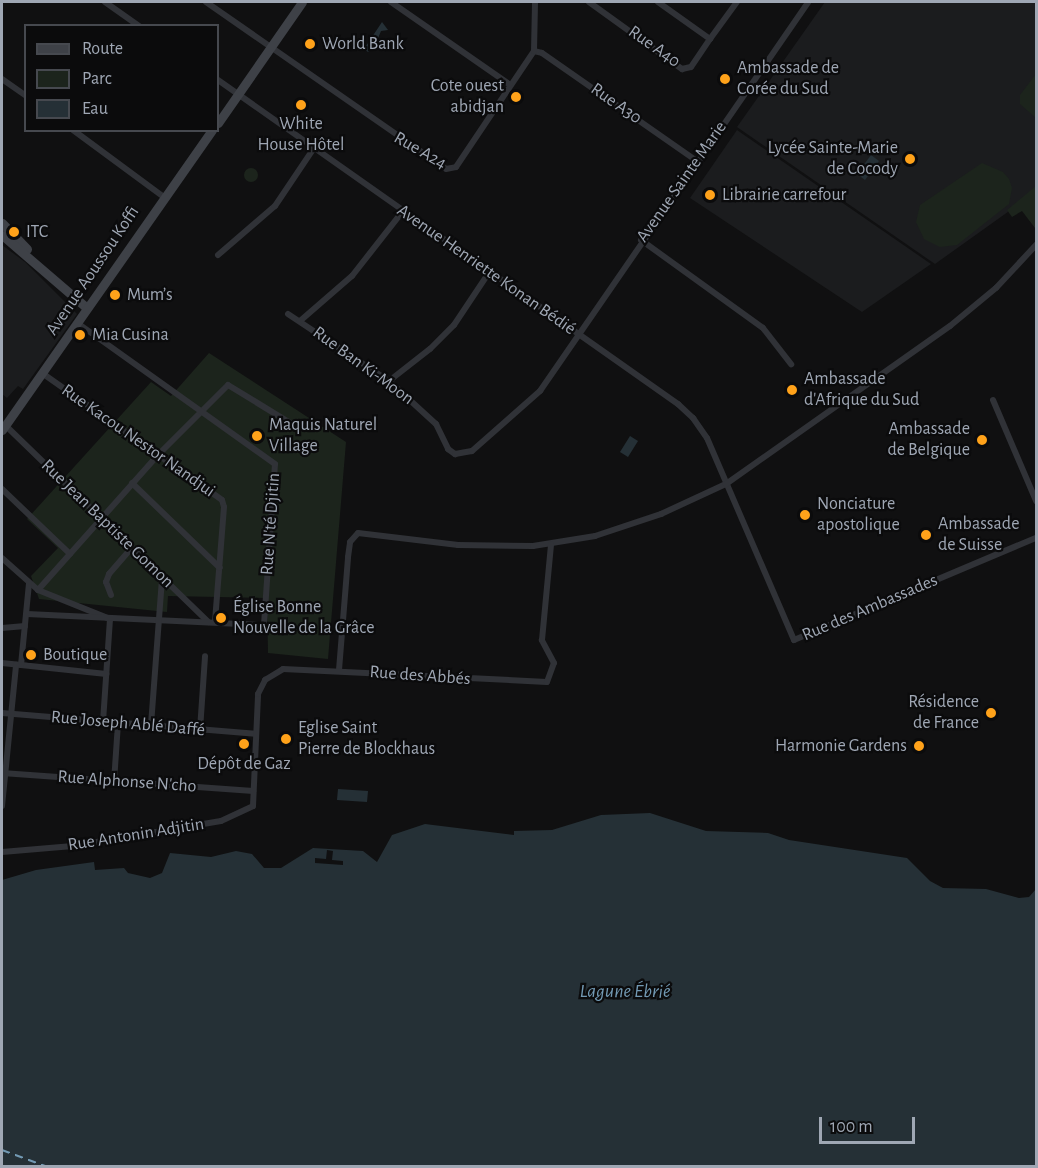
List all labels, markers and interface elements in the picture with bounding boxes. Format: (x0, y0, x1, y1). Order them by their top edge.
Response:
street label: Rue A40 (624, 21, 684, 73)
legend (24, 24, 219, 132)
place label: World Bank (322, 33, 404, 55)
marker: World Bank (303, 37, 317, 51)
text: Route (82, 40, 123, 58)
place label: Ambassade de Corée du Sud (737, 58, 839, 100)
text: Parc (82, 70, 112, 88)
marker: Ambassade de Corée du Sud (718, 72, 732, 86)
place label: Cote ouest abidjan (431, 76, 504, 118)
street label: Rue A30 (586, 79, 646, 129)
marker: Cote ouest abidjan (509, 90, 523, 104)
marker: White House Hôtel (294, 98, 308, 112)
text: Eau (82, 100, 108, 118)
place label: White House Hôtel (258, 114, 344, 156)
street label: Avenue Sainte Marie (632, 117, 732, 247)
street label: Rue A24 (390, 127, 450, 175)
place label: Lycée Sainte-Marie de Cocody (768, 138, 898, 180)
marker: Lycée Sainte-Marie de Cocody (903, 152, 917, 166)
place label: Librairie carrefour (722, 184, 846, 206)
marker: Librairie carrefour (703, 188, 717, 202)
street label: Avenue Henriette Konan Bédié (392, 200, 580, 340)
street label: Avenue Aoussou Koffi (42, 202, 144, 340)
place label: ITC (26, 221, 48, 243)
marker: ITC (7, 225, 21, 239)
place label: Mum’s (127, 284, 173, 306)
marker: Mum’s (108, 288, 122, 302)
street label: Rue Ban Ki-Moon (308, 322, 418, 410)
place label: Mia Cusina (92, 324, 169, 346)
marker: Mia Cusina (73, 328, 87, 342)
place label: Ambassade d'Afrique du Sud (804, 369, 919, 412)
street label: Rue Kacou Nestor Nandjui (57, 380, 219, 502)
marker: Ambassade d'Afrique du Sud (785, 383, 799, 397)
place label: Maquis Naturel Village (269, 415, 377, 458)
place label: Ambassade de Belgique (887, 419, 970, 462)
marker: Maquis Naturel Village (250, 429, 264, 443)
marker: Ambassade de Belgique (975, 433, 989, 447)
street label: Rue Jean Baptiste Gomon (36, 455, 178, 593)
street label: Rue N'té Djitin (257, 472, 285, 576)
place label: Nonciature apostolique (817, 494, 900, 536)
marker: Nonciature apostolique (798, 508, 812, 522)
place label: Ambassade de Suisse (938, 514, 1019, 556)
marker: Ambassade de Suisse (919, 528, 933, 542)
street label: Rue des Ambassades (799, 570, 941, 646)
place label: Église Bonne Nouvelle de la Grâce (233, 597, 374, 640)
marker: Église Bonne Nouvelle de la Grâce (214, 611, 228, 625)
place label: Boutique (43, 644, 107, 666)
marker: Boutique (24, 648, 38, 662)
street label: Rue des Abbés (369, 662, 471, 690)
place label: Résidence de France (908, 692, 979, 734)
marker: Résidence de France (984, 706, 998, 720)
street label: Rue Joseph Ablé Daffé (50, 707, 206, 741)
place label: Eglise Saint Pierre de Blockhaus (298, 718, 435, 760)
marker: Eglise Saint Pierre de Blockhaus (279, 732, 293, 746)
place label: Harmonie Gardens (775, 735, 907, 757)
marker: Dépôt de Gaz (237, 737, 251, 751)
marker: Harmonie Gardens (912, 739, 926, 753)
place label: Dépôt de Gaz (197, 753, 291, 775)
street label: Rue Alphonse N'cho (57, 766, 197, 798)
street label: Rue Antonin Adjitin (66, 814, 206, 856)
water label: Lagune Ébrié (579, 979, 671, 1003)
scale bar (822, 1105, 918, 1143)
text: 100 m (830, 1118, 873, 1136)

